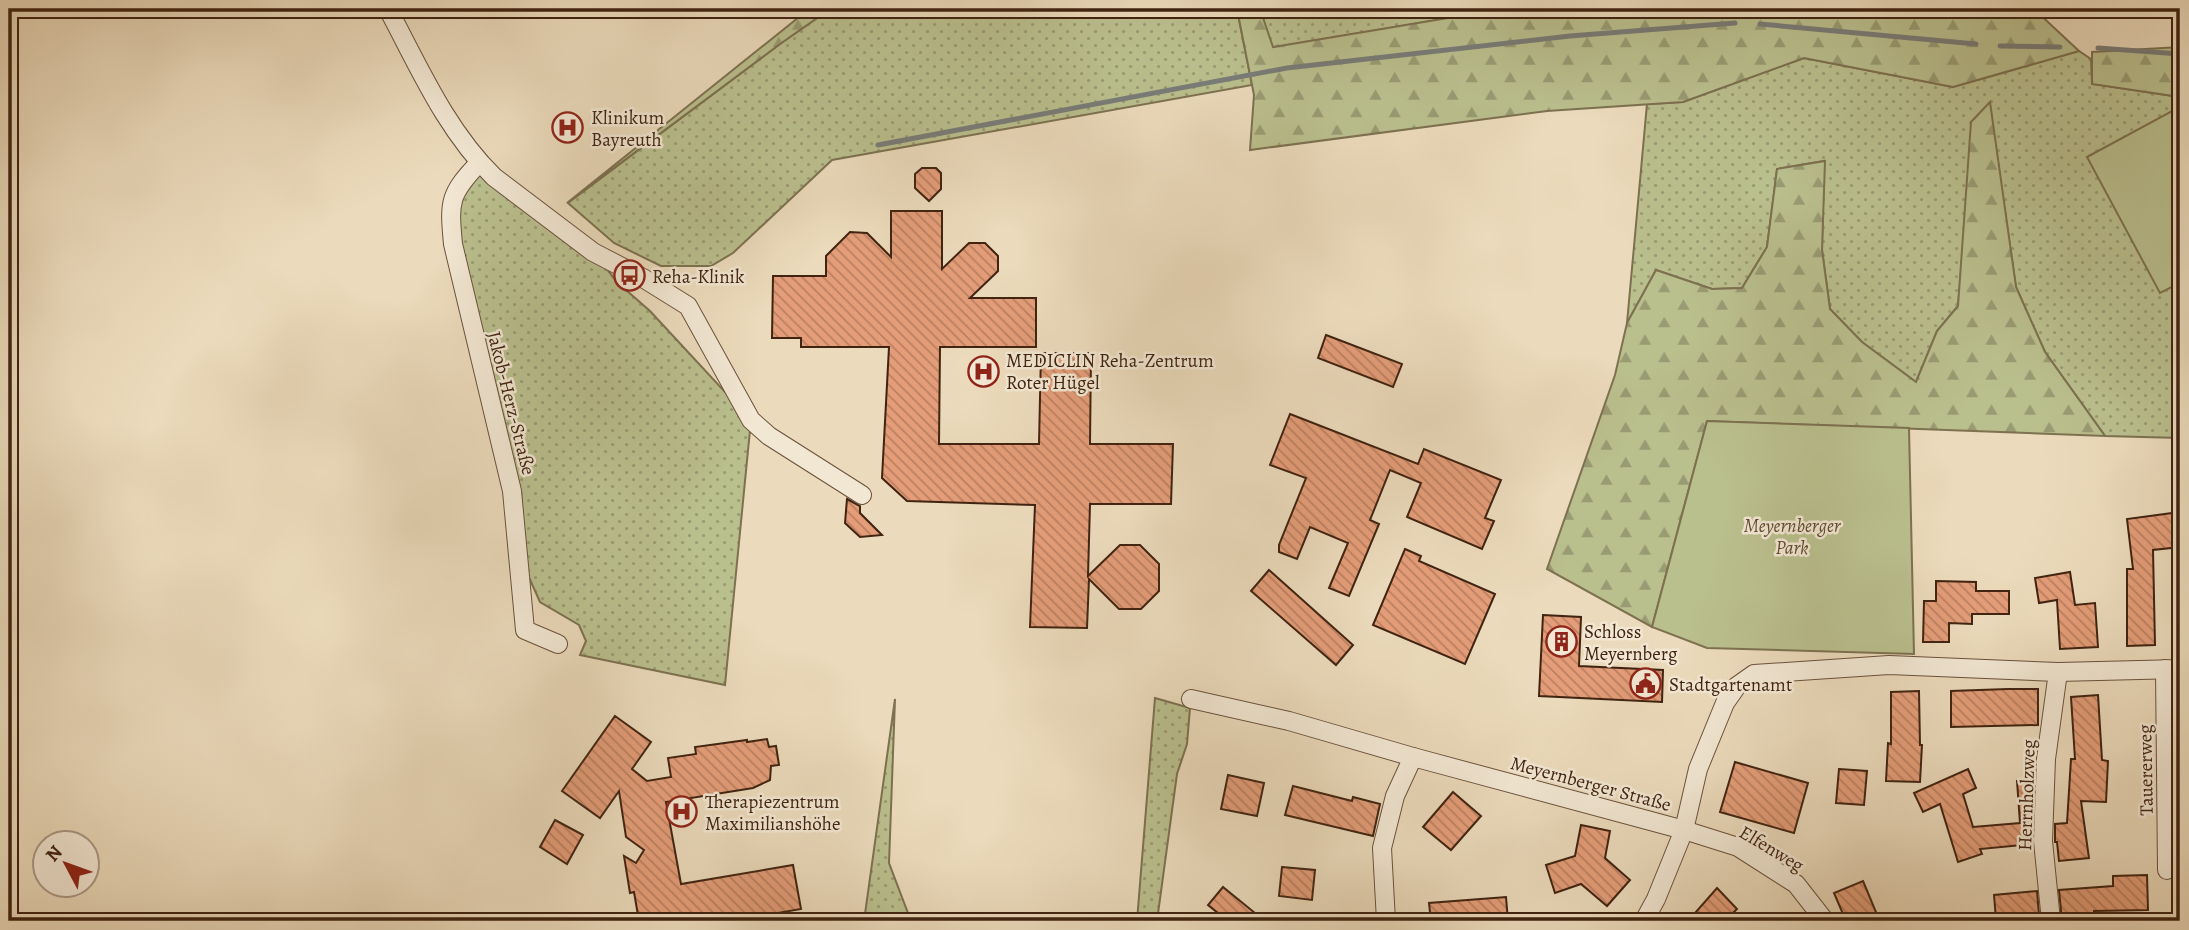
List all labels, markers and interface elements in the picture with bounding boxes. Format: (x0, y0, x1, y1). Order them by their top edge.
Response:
place label: Klinikum Bayreuth (591, 105, 664, 153)
hospital icon: Klinikum Bayreuth (551, 111, 585, 145)
bus stop icon: Reha-Klinik (612, 259, 646, 293)
place label: Reha-Klinik (652, 264, 745, 290)
street label: Jakob-Herz-Straße (481, 329, 541, 478)
place label: MEDICLIN Reha-Zentrum Roter Hügel (1006, 348, 1214, 396)
hospital icon: MEDICLIN Reha-Zentrum Roter Hügel (966, 354, 1000, 388)
park label: Meyernberger Park (1744, 513, 1842, 561)
place label: Schloss Meyernberg (1584, 619, 1678, 667)
building icon: Schloss Meyernberg (1544, 625, 1578, 659)
public building icon: Stadtgartenamt (1629, 667, 1663, 701)
place label: Stadtgartenamt (1669, 672, 1792, 698)
street label: Tauererweg (2132, 724, 2160, 816)
street label: Herrnholzweg (2012, 738, 2042, 851)
street label: Meyernberger Straße (1508, 750, 1674, 818)
place label: Therapiezentrum Maximilianshöhe (705, 789, 840, 837)
hospital icon: Therapiezentrum Maximilianshöhe (665, 795, 699, 829)
street label: Elfenweg (1734, 819, 1809, 879)
north arrow (32, 828, 102, 898)
text: N (40, 840, 68, 867)

